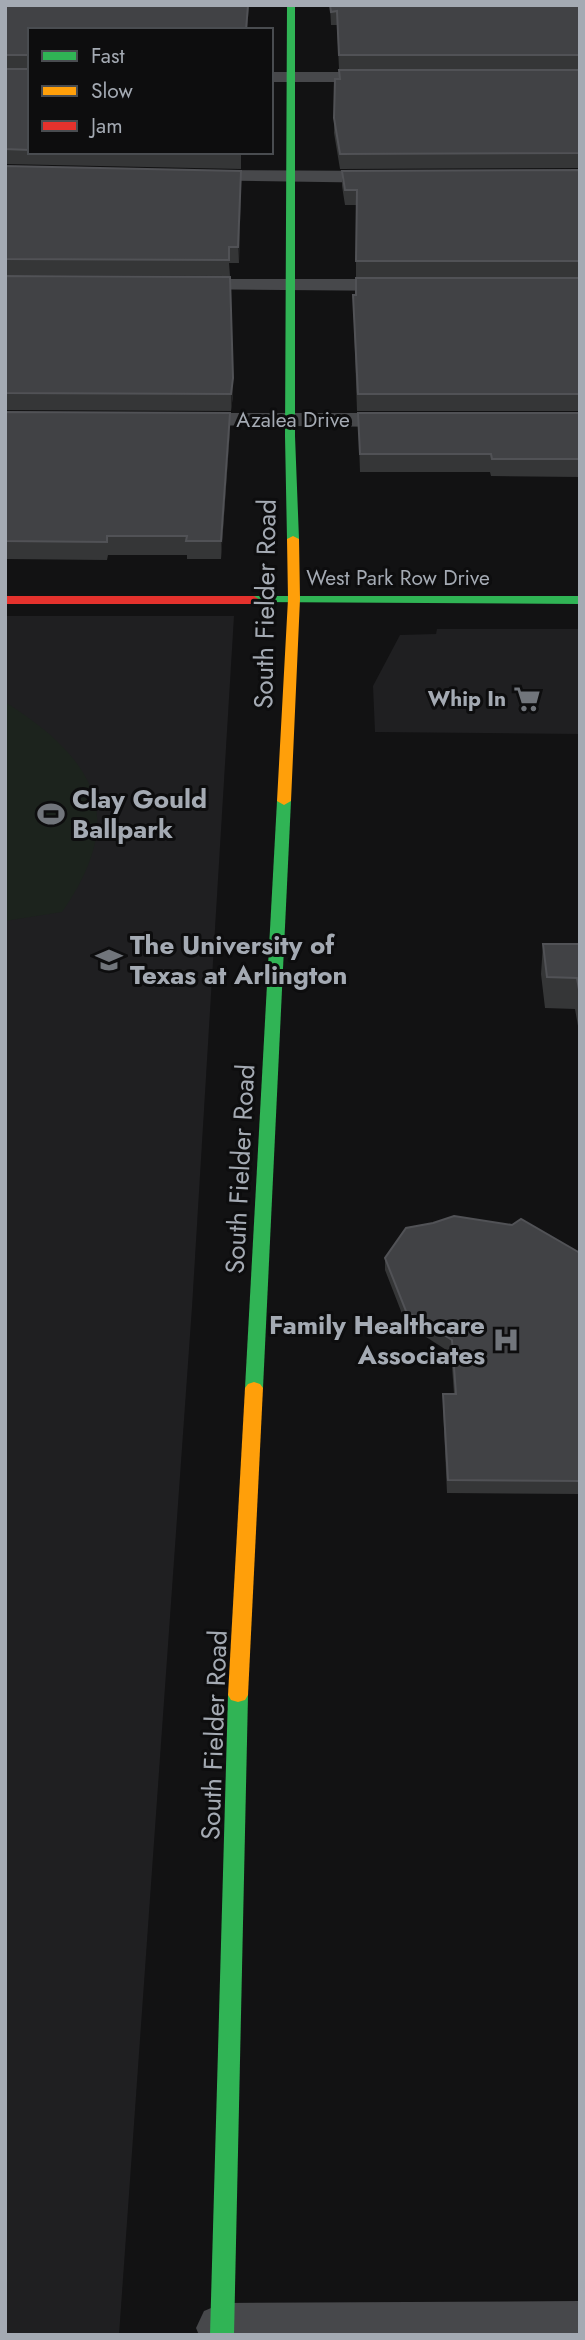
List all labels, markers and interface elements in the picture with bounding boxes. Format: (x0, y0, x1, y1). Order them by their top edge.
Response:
legend (28, 28, 273, 154)
text: Fast (91, 41, 124, 71)
text: Slow (91, 76, 133, 106)
text: Jam (88, 111, 123, 141)
street label: Azalea Drive (236, 405, 350, 435)
street label: South Fielder Road (244, 499, 286, 709)
street label: West Park Row Drive (306, 563, 490, 593)
place label: Whip In (428, 684, 506, 714)
supermarket icon: Whip In (512, 684, 542, 714)
place label: Clay Gould Ballpark (72, 780, 207, 848)
sports icon: Clay Gould Ballpark (36, 799, 66, 829)
place label: The University of Texas at Arlington (130, 926, 347, 994)
school or university icon: The University of Texas at Arlington (94, 945, 124, 975)
street label: South Fielder Road (216, 1063, 264, 1275)
place label: Family Healthcare Associates (269, 1306, 485, 1374)
hospital icon: Family Healthcare Associates (491, 1325, 521, 1355)
street label: South Fielder Road (191, 1629, 237, 1841)

